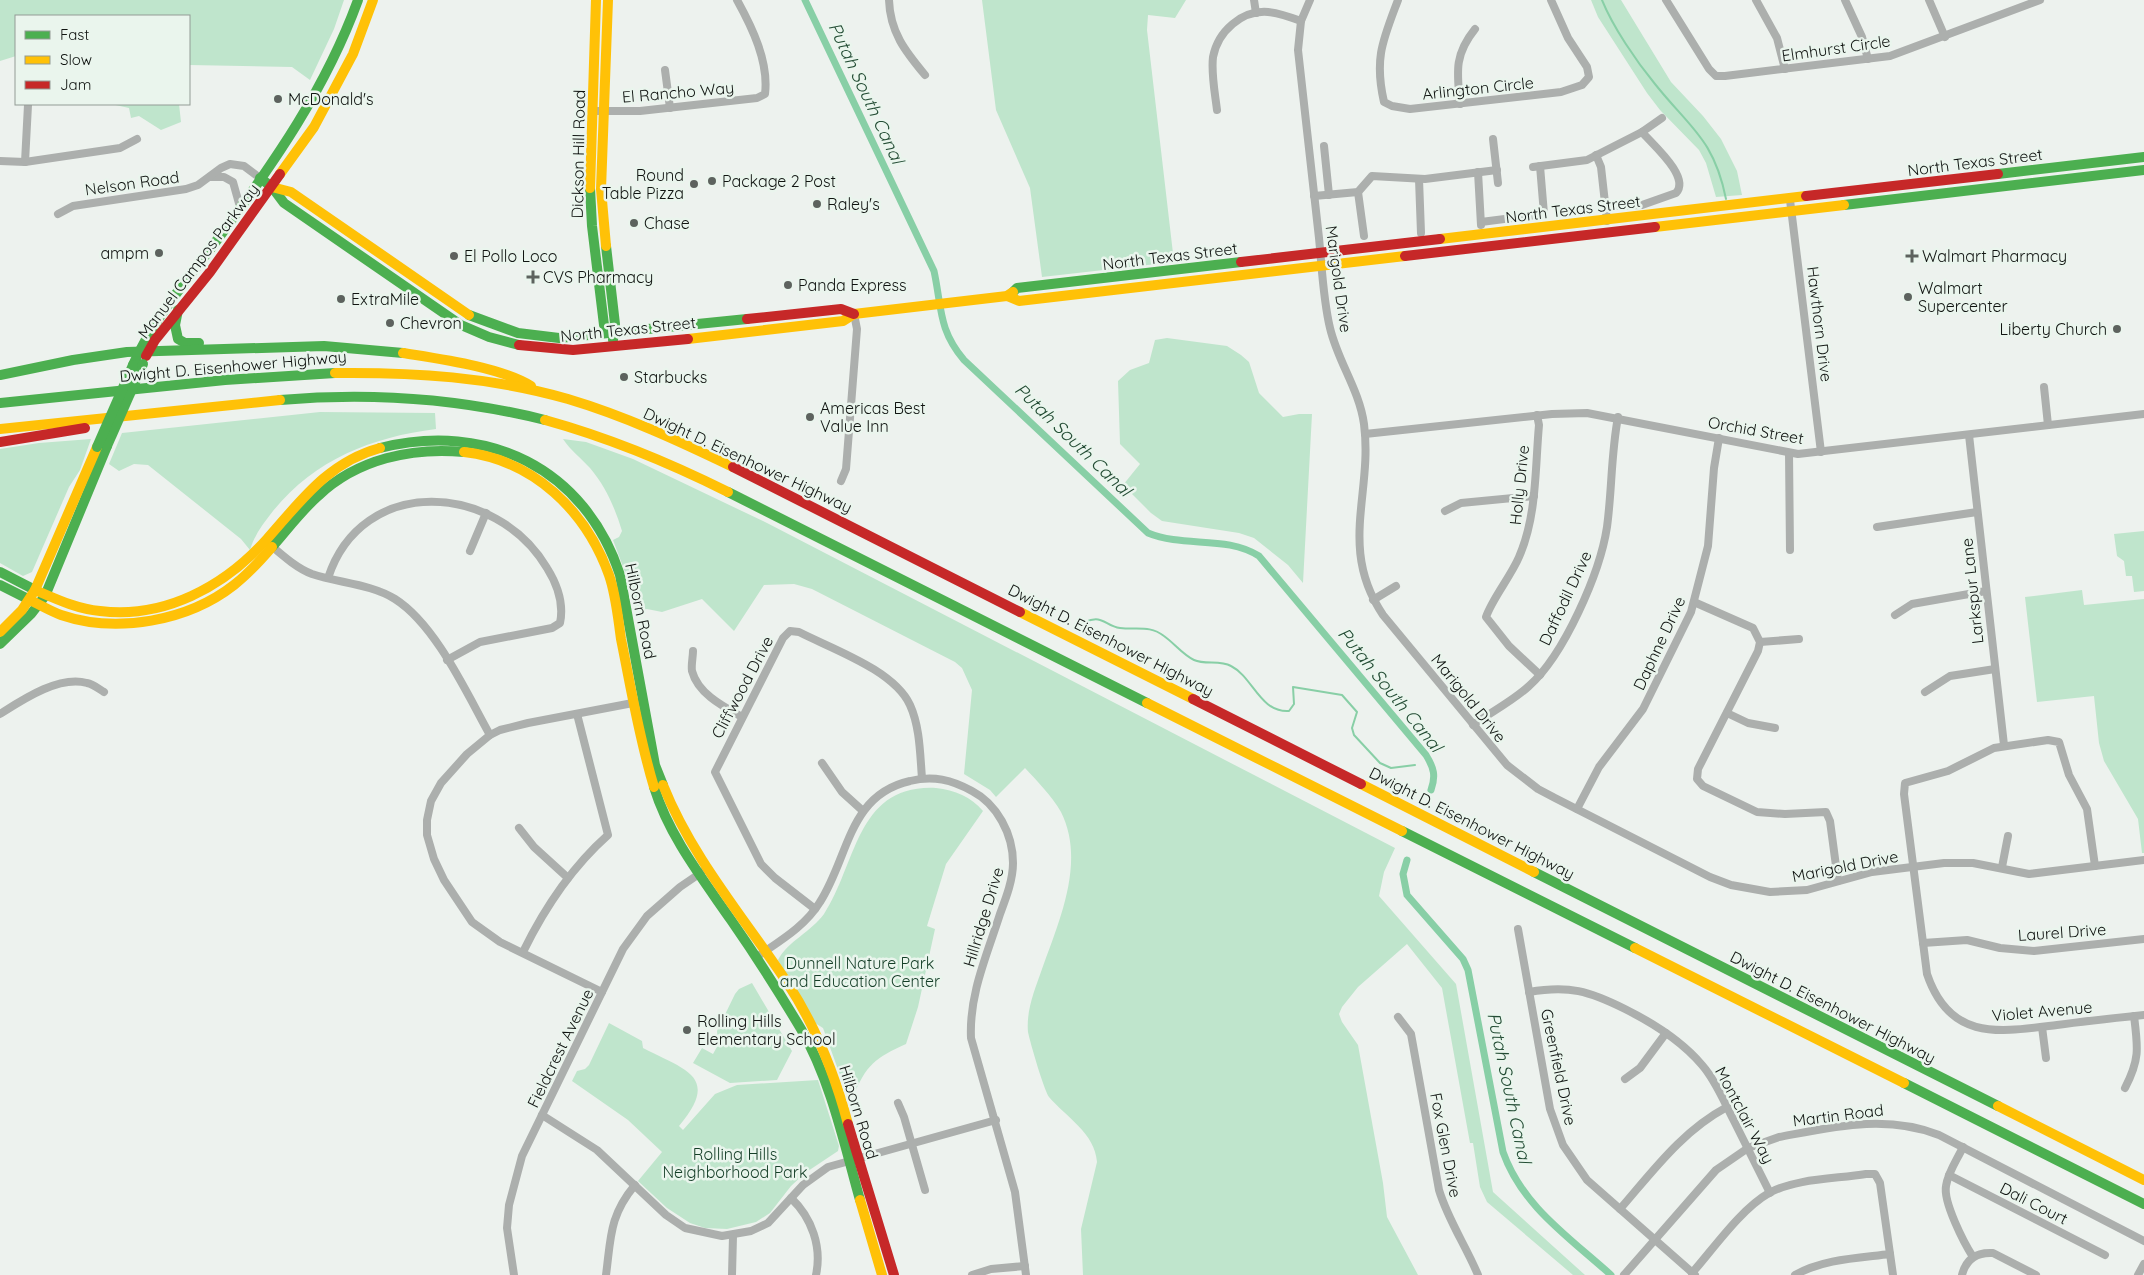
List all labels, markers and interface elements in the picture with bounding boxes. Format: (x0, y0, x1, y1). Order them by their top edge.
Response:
legend (15, 15, 190, 105)
water label: Putah South Canal (824, 18, 910, 169)
text: Fast (60, 25, 89, 44)
street label: Elmhurst Circle (1780, 30, 1892, 66)
text: Slow (60, 50, 92, 69)
street label: Arlington Circle (1421, 72, 1535, 104)
text: Jam (60, 75, 91, 94)
street label: El Rancho Way (621, 77, 735, 107)
place label: McDonald's (288, 89, 374, 109)
street label: Dickson Hill Road (567, 89, 589, 219)
marker: McDonald's (272, 93, 284, 105)
street label: North Texas Street (1906, 144, 2044, 180)
place label: Round Table Pizza (602, 165, 684, 203)
street label: Nelson Road (84, 166, 180, 200)
place label: Package 2 Post (722, 171, 836, 191)
marker: Package 2 Post (706, 175, 718, 187)
marker: Round Table Pizza (688, 178, 700, 190)
street label: Manuel Campos Parkway (133, 179, 263, 343)
street label: North Texas Street (1504, 191, 1642, 227)
place label: Raley's (827, 194, 880, 214)
marker: Raley's (811, 198, 823, 210)
place label: Chase (644, 213, 690, 233)
marker: Chase (628, 217, 640, 229)
street label: Marigold Drive (1322, 224, 1356, 334)
street label: North Texas Street (1101, 238, 1239, 274)
place label: ampm (100, 243, 149, 263)
place label: El Pollo Loco (464, 246, 558, 266)
place label: Walmart Pharmacy (1922, 246, 2067, 266)
marker: ampm (153, 247, 165, 259)
marker: El Pollo Loco (448, 250, 460, 262)
marker: Walmart Pharmacy (1906, 250, 1918, 262)
street label: Hawthorn Drive (1803, 265, 1837, 383)
place label: CVS Pharmacy (543, 267, 653, 287)
marker: CVS Pharmacy (527, 271, 539, 283)
place label: Panda Express (798, 275, 907, 295)
place label: Walmart Supercenter (1918, 278, 2008, 316)
marker: Panda Express (782, 279, 794, 291)
place label: ExtraMile (351, 289, 419, 309)
marker: Walmart Supercenter (1902, 291, 1914, 303)
marker: ExtraMile (335, 293, 347, 305)
street label: North Texas Street (559, 312, 697, 346)
place label: Chevron (400, 313, 462, 333)
marker: Chevron (384, 317, 396, 329)
place label: Liberty Church (1999, 319, 2107, 339)
marker: Liberty Church (2111, 323, 2123, 335)
street label: Dwight D. Eisenhower Highway (118, 346, 348, 386)
place label: Starbucks (634, 367, 707, 387)
marker: Starbucks (618, 371, 630, 383)
water label: Putah South Canal (1010, 378, 1138, 503)
place label: Americas Best Value Inn (820, 398, 926, 436)
street label: Dwight D. Eisenhower Highway (640, 403, 856, 517)
marker: Americas Best Value Inn (804, 411, 816, 423)
street label: Orchid Street (1707, 412, 1805, 448)
street label: Holly Drive (1505, 444, 1533, 526)
street label: Larkspur Lane (1957, 537, 1987, 645)
street label: Daffodil Drive (1534, 548, 1596, 648)
street label: Hilborn Road (621, 561, 661, 661)
street label: Dwight D. Eisenhower Highway (1005, 579, 1217, 701)
street label: Daphne Drive (1629, 593, 1689, 693)
water label: Putah South Canal (1333, 623, 1449, 758)
street label: Cliffwood Drive (707, 632, 777, 742)
street label: Marigold Drive (1427, 650, 1511, 746)
street label: Dwight D. Eisenhower Highway (1366, 762, 1578, 884)
street label: Marigold Drive (1790, 846, 1900, 886)
street label: Hillridge Drive (958, 865, 1008, 969)
street label: Laurel Drive (2017, 919, 2107, 945)
street label: Dwight D. Eisenhower Highway (1727, 946, 1939, 1068)
park label: Dunnell Nature Park and Education Center (780, 953, 940, 991)
street label: Fieldcrest Avenue (523, 985, 597, 1111)
street label: Violet Avenue (1991, 997, 2093, 1025)
street label: Greenfield Drive (1537, 1007, 1581, 1127)
water label: Putah South Canal (1482, 1010, 1537, 1167)
place label: Rolling Hills Elementary School (697, 1011, 836, 1049)
marker: Rolling Hills Elementary School (681, 1024, 693, 1036)
street label: Hilborn Road (835, 1062, 883, 1162)
street label: Montclair Way (1711, 1063, 1779, 1167)
street label: Fox Glen Drive (1426, 1091, 1466, 1199)
street label: Martin Road (1791, 1100, 1885, 1130)
park label: Rolling Hills Neighborhood Park (662, 1144, 808, 1182)
street label: Dali Court (1997, 1177, 2071, 1229)

